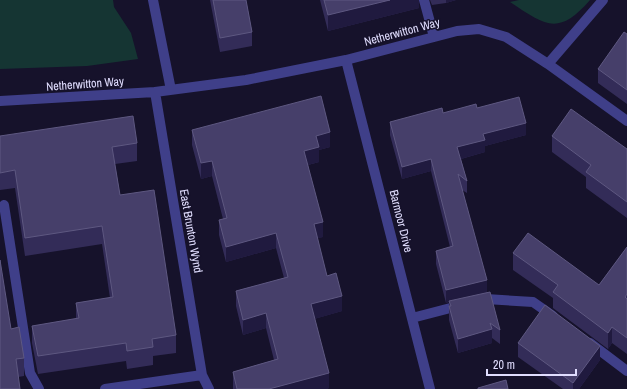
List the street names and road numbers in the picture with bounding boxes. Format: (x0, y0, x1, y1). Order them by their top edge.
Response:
street label: Netherwitton Way (362, 14, 442, 50)
street label: Netherwitton Way (46, 73, 124, 95)
street label: East Brunton Wynd (176, 188, 206, 274)
street label: Barmoor Drive (385, 188, 417, 254)

